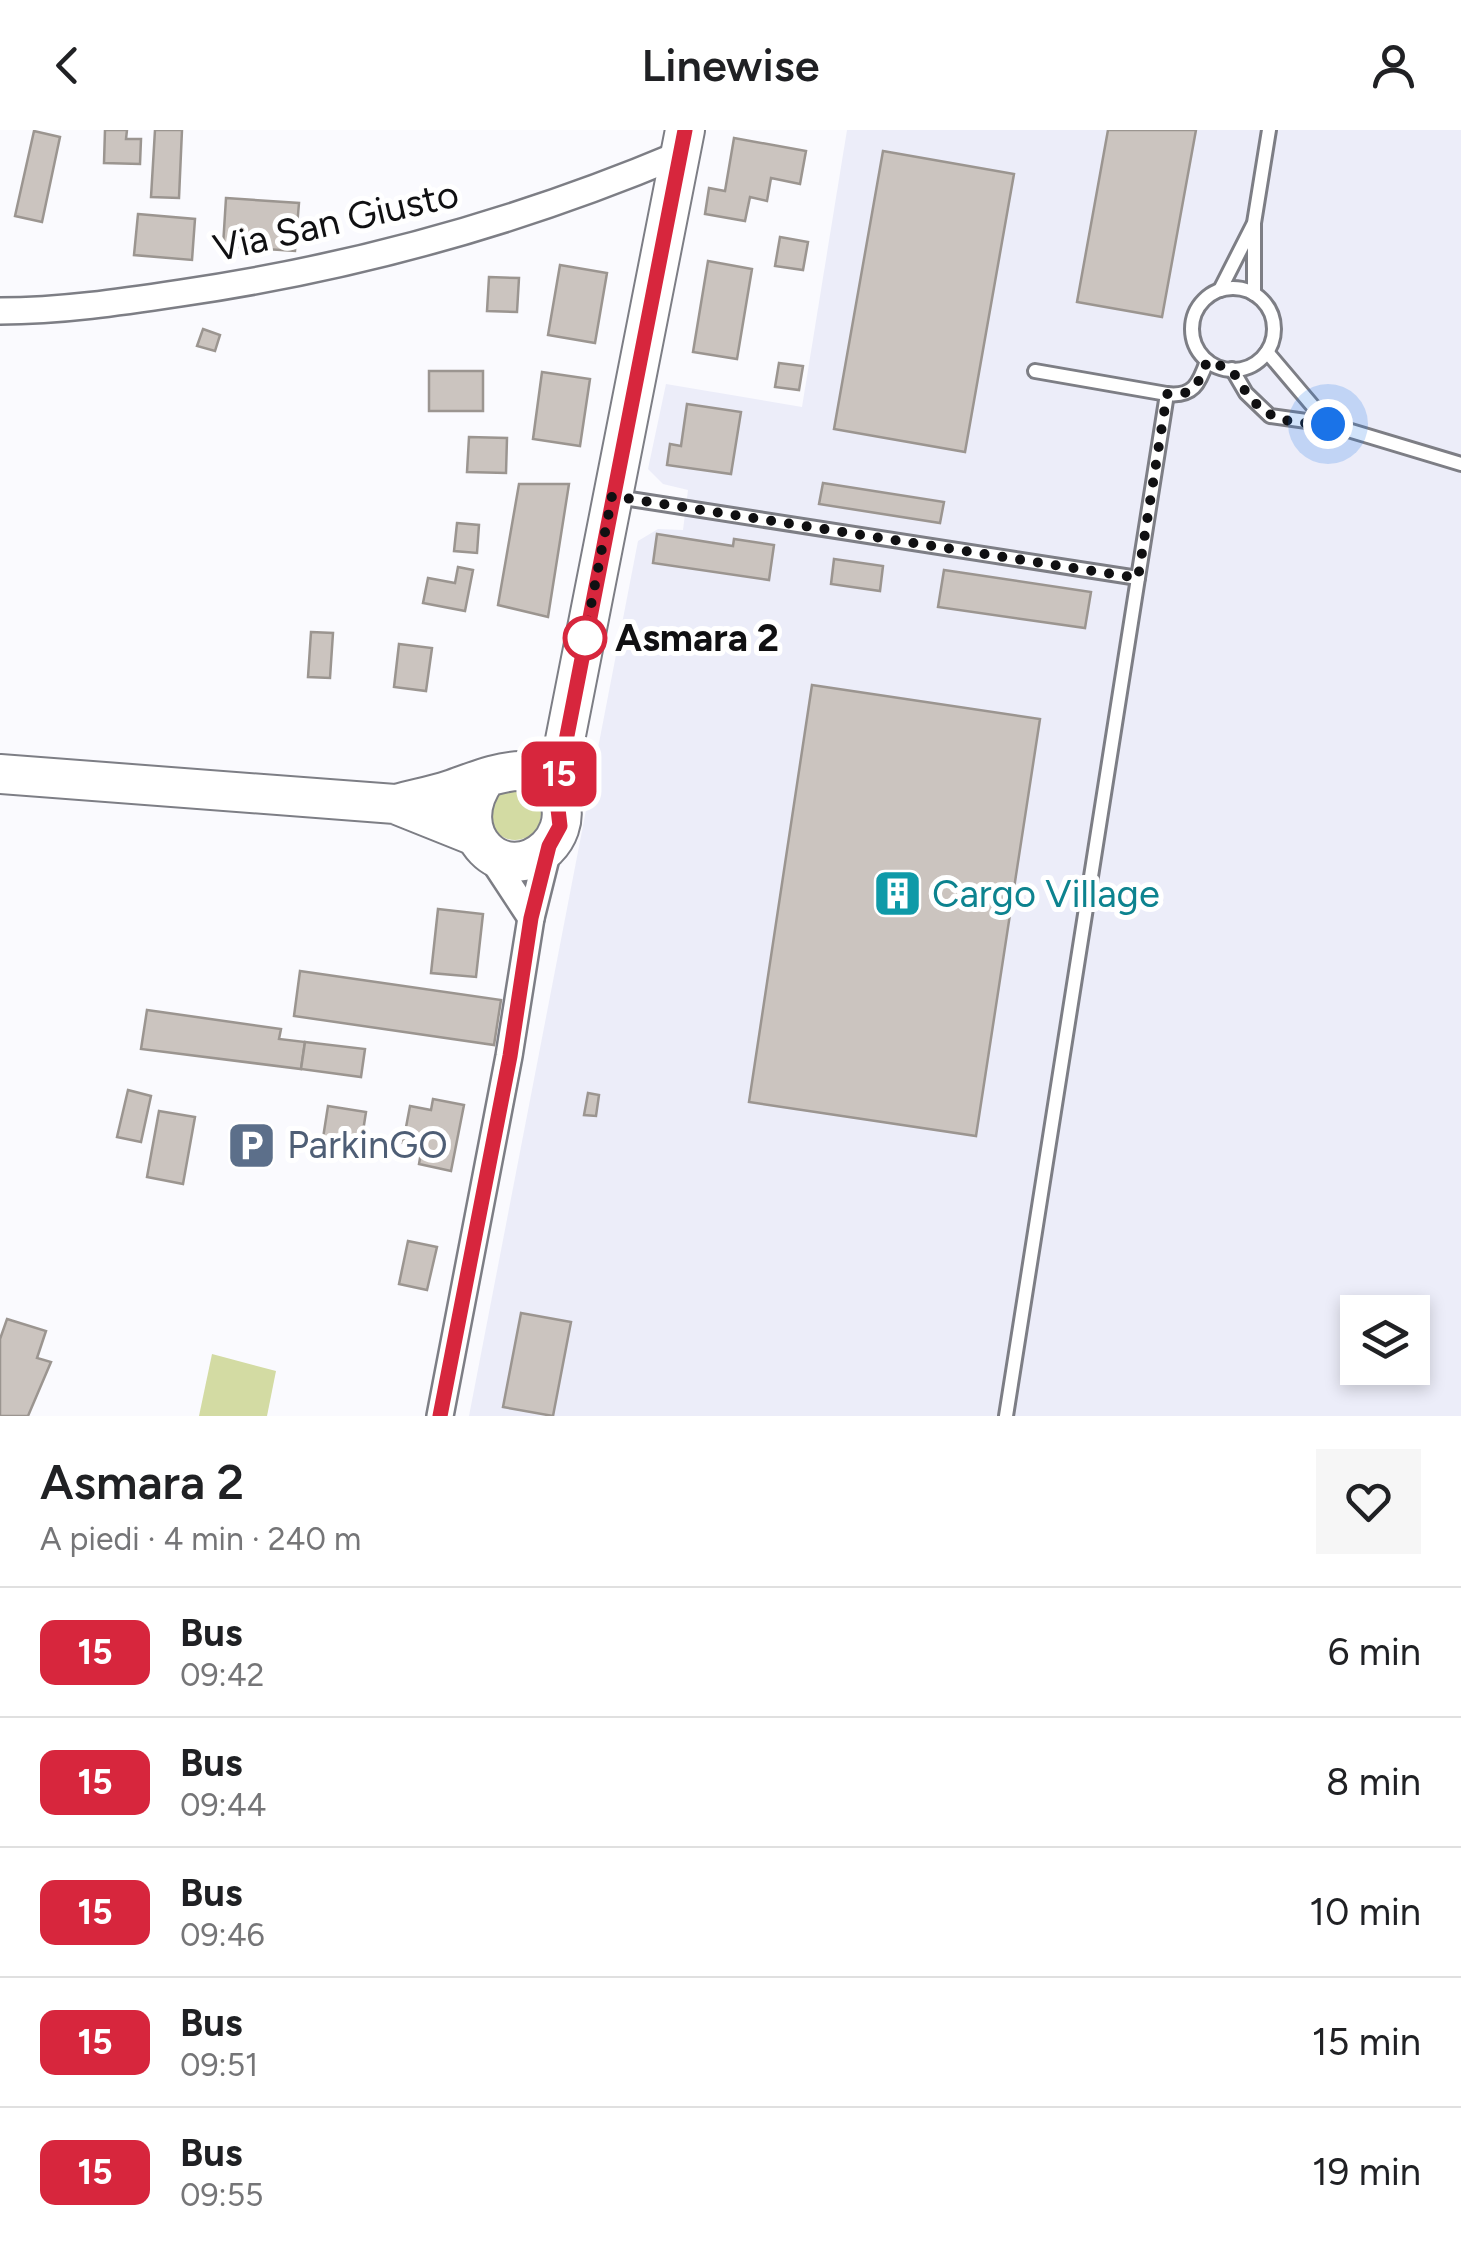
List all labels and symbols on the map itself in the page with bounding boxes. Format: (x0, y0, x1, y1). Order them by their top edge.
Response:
street label: Via San Giusto (209, 170, 463, 272)
your location (1303, 399, 1353, 449)
place label: Asmara 2 (615, 615, 779, 661)
marker: Asmara 2 (564, 617, 606, 659)
line badge: 15 (514, 742, 604, 806)
building icon: Cargo Village (871, 868, 923, 920)
place label: Cargo Village (932, 871, 1160, 917)
parking icon: ParkinGO (226, 1119, 278, 1171)
place label: ParkinGO (287, 1122, 448, 1168)

